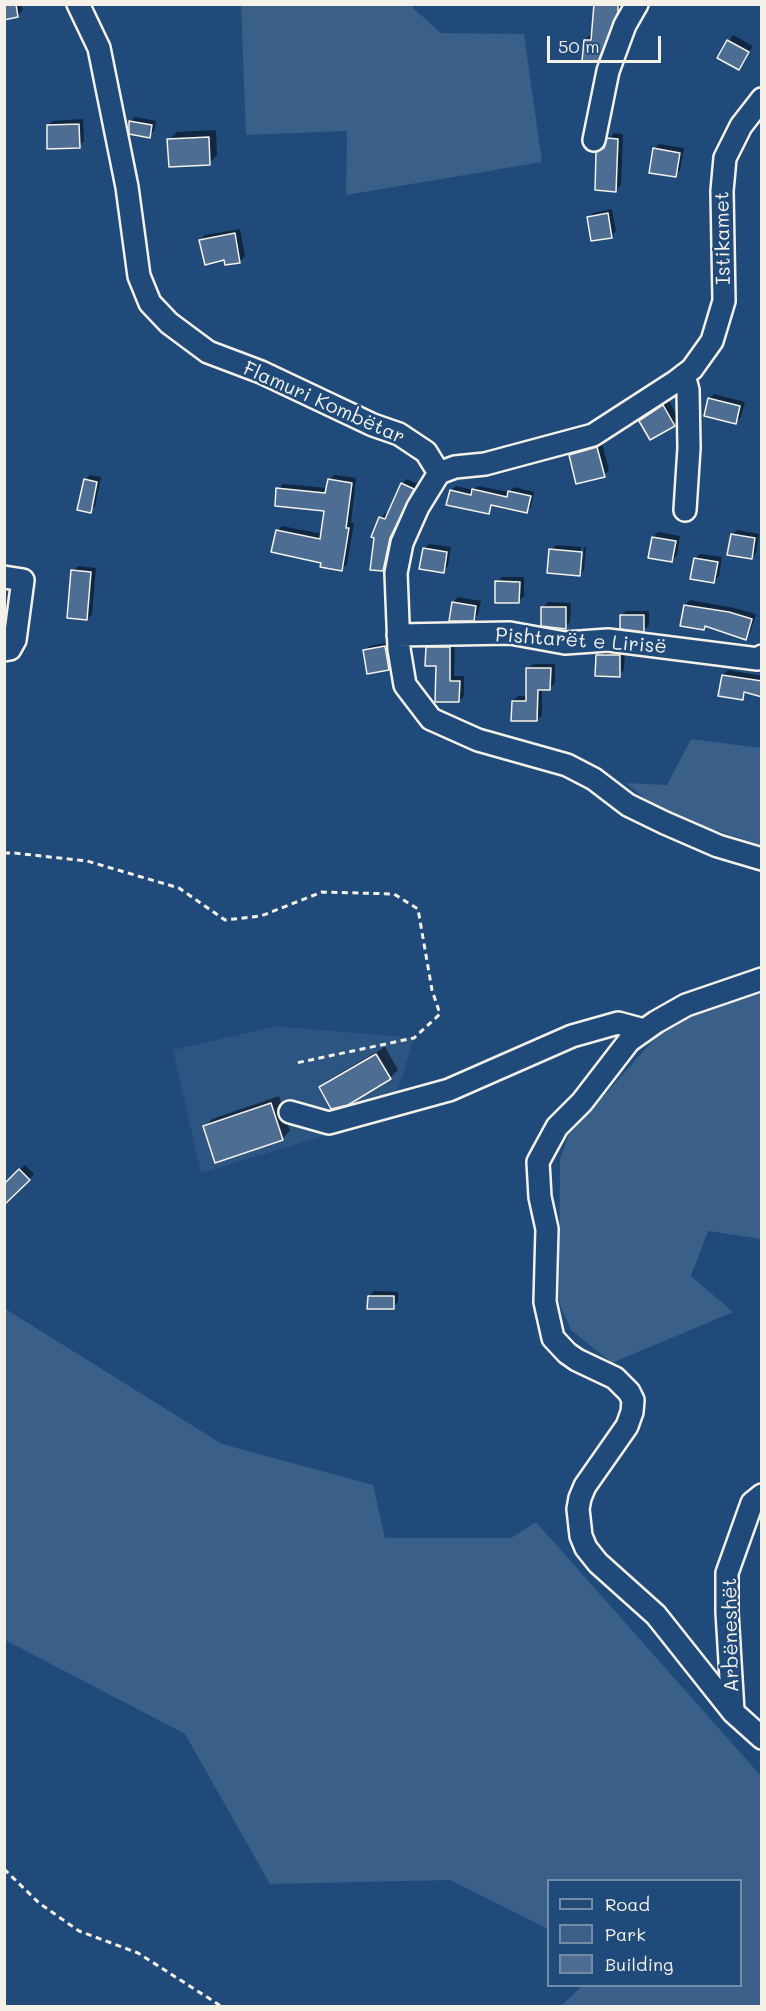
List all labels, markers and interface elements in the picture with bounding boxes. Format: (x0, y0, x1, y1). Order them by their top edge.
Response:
scale bar (550, 24, 664, 62)
text: 50 m (558, 34, 600, 58)
street label: Istikamet (710, 191, 736, 285)
street label: Flamuri Kombëtar (239, 357, 409, 449)
street label: Pishtarët e Lirisë (494, 623, 668, 659)
street label: Arbëneshët (718, 1577, 744, 1693)
legend (547, 1879, 742, 1987)
text: Road (605, 1892, 650, 1916)
text: Park (605, 1922, 646, 1946)
text: Building (605, 1952, 673, 1976)

